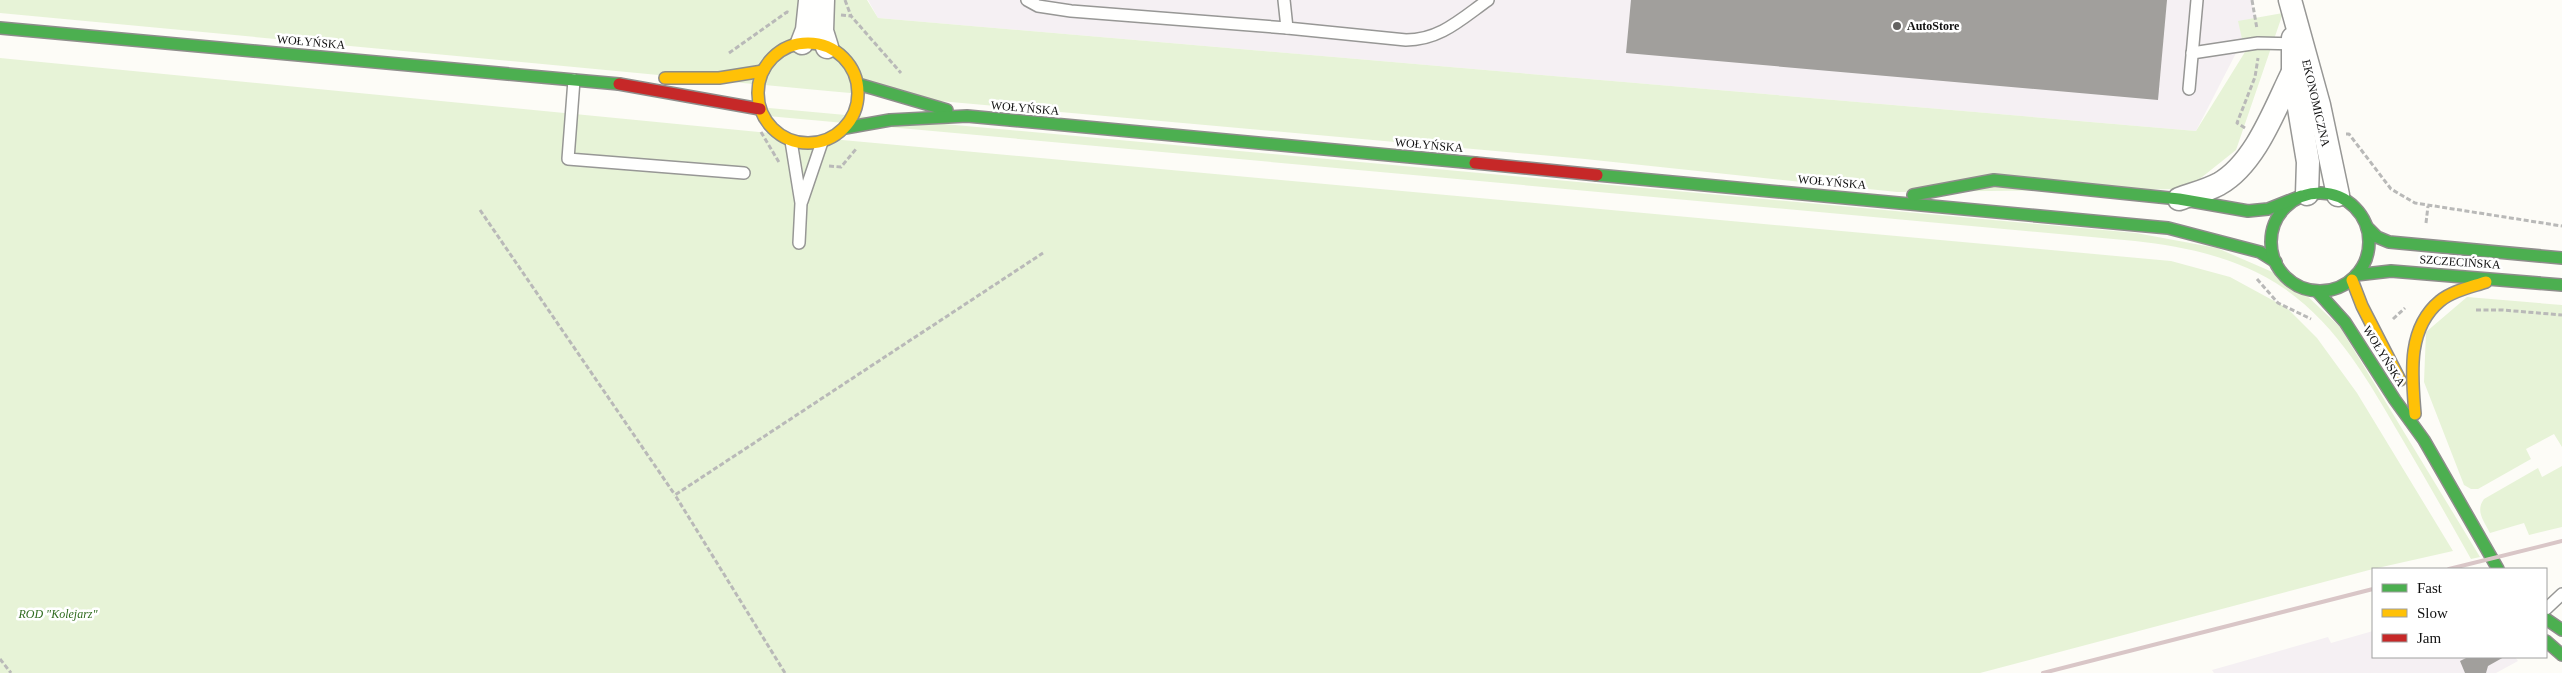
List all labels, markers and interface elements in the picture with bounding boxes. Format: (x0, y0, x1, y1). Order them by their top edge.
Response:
place label: AutoStore (1907, 19, 1960, 33)
marker: AutoStore (1891, 20, 1903, 32)
street label: WOŁYŃSKA (276, 32, 346, 52)
street label: EKONOMICZNA (2299, 58, 2333, 148)
street label: WOŁYŃSKA (990, 98, 1060, 118)
street label: WOŁYŃSKA (1394, 135, 1464, 155)
street label: WOŁYŃSKA (1797, 172, 1867, 192)
street label: SZCZECIŃSKA (2419, 252, 2501, 272)
street label: WOŁYŃSKA (2360, 323, 2408, 389)
legend (2372, 568, 2547, 658)
text: Fast (2417, 580, 2443, 596)
text: Slow (2417, 605, 2448, 621)
park label: ROD "Kolejarz" (17, 607, 99, 621)
text: Jam (2417, 630, 2441, 646)

